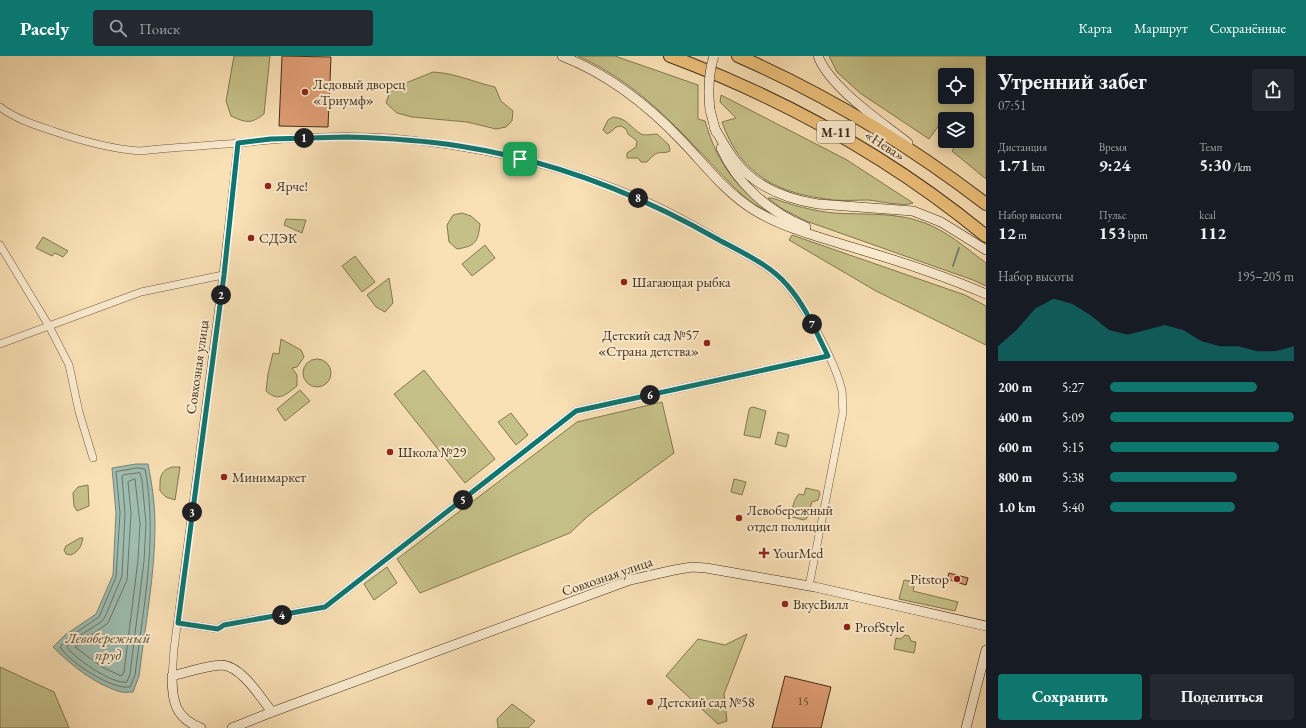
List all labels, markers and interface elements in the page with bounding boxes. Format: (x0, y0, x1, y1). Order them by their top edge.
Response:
search box (93, 10, 373, 46)
text: Pacely (20, 16, 69, 41)
icon: search (107, 17, 129, 39)
text: Поиск (139, 19, 180, 38)
text: Карта (1079, 19, 1112, 37)
text: Маршрут (1134, 19, 1188, 37)
text: Сохранённые (1210, 19, 1286, 37)
text: Утренний забег (998, 67, 1147, 96)
map controls (938, 68, 974, 148)
button: locate (938, 68, 974, 104)
button: share (1252, 69, 1294, 111)
place label: Ледовый дворец «Триумф» (313, 75, 406, 109)
marker: Ледовый дворец «Триумф» (300, 87, 310, 97)
text: 07:51 (998, 97, 1026, 114)
button: layers (938, 112, 974, 148)
road number: М-11 (817, 121, 855, 143)
street label: «Нева» (861, 125, 909, 165)
pin: 1 (294, 128, 314, 148)
text: 1 (301, 131, 307, 145)
text: Дистанция (998, 140, 1047, 154)
text: Время (1099, 140, 1127, 154)
text: Темп (1199, 140, 1222, 154)
pin (503, 142, 537, 176)
icon: arrive (509, 148, 531, 170)
text: 1.71 (998, 154, 1029, 176)
text: 9:24 (1099, 154, 1130, 176)
text: 5:30 (1199, 154, 1231, 176)
text: km (1029, 160, 1045, 174)
text: /km (1231, 160, 1251, 174)
place label: Ярче! (275, 177, 308, 195)
marker: Ярче! (263, 181, 273, 191)
pin: 8 (628, 188, 648, 208)
text: 8 (635, 191, 641, 205)
text: Набор высоты (998, 208, 1062, 222)
text: Пульс (1099, 208, 1127, 222)
text: kcal (1199, 208, 1216, 222)
text: 12 (998, 222, 1016, 244)
text: 153 (1099, 222, 1126, 244)
text: 112 (1199, 222, 1226, 244)
text: m (1016, 228, 1027, 242)
text: bpm (1126, 228, 1148, 242)
place label: СДЭК (259, 229, 298, 247)
marker: СДЭК (246, 233, 256, 243)
text: Набор высоты (998, 268, 1074, 285)
text: 195–205 m (1237, 268, 1294, 285)
place label: Шагающая рыбка (632, 273, 731, 291)
marker: Шагающая рыбка (619, 277, 629, 287)
pin: 2 (211, 285, 231, 305)
text: 2 (218, 288, 224, 302)
pin: 7 (802, 314, 822, 334)
text: 7 (809, 317, 815, 331)
street label: Совхозная улица (181, 318, 213, 415)
place label: Детский сад №57 «Страна детства» (598, 326, 699, 360)
marker: Детский сад №57 «Страна детства» (702, 338, 712, 348)
text: 200 m (998, 379, 1032, 396)
text: 5:27 (1062, 379, 1084, 396)
pin: 6 (640, 385, 660, 405)
text: 6 (647, 388, 653, 402)
text: 400 m (998, 409, 1032, 426)
text: 5:09 (1062, 409, 1084, 426)
text: 600 m (998, 439, 1032, 456)
text: 5:15 (1062, 439, 1084, 456)
place label: Школа №29 (398, 443, 466, 461)
marker: Школа №29 (385, 447, 395, 457)
place label: Минимаркет (232, 468, 306, 486)
text: 800 m (998, 469, 1032, 486)
text: 5:38 (1062, 469, 1084, 486)
marker: Минимаркет (219, 472, 229, 482)
pin: 5 (453, 490, 473, 510)
text: 5 (460, 493, 466, 507)
text: 1.0 km (998, 499, 1036, 516)
text: 5:40 (1062, 499, 1084, 516)
place label: Левобережный отдел полиции (747, 501, 834, 535)
pin: 3 (182, 502, 202, 522)
text: 3 (189, 505, 195, 519)
marker: Левобережный отдел полиции (734, 513, 744, 523)
place label: YourMed (773, 544, 824, 562)
marker: YourMed (758, 547, 770, 559)
street label: Совхозная улица (559, 552, 655, 600)
place label: Pitstop (910, 570, 949, 588)
marker: Pitstop (952, 574, 962, 584)
place label: ВкусВилл (793, 595, 849, 613)
marker: ВкусВилл (780, 599, 790, 609)
pin: 4 (272, 605, 292, 625)
text: 4 (279, 608, 285, 622)
place label: ProfStyle (855, 618, 905, 636)
marker: ProfStyle (842, 622, 852, 632)
water label: Левобережный пруд (65, 628, 151, 664)
button: Сохранить (998, 674, 1142, 720)
button: Поделиться (1150, 674, 1294, 720)
place label: Детский сад №58 (658, 693, 755, 711)
house number: 15 (797, 693, 809, 709)
marker: Детский сад №58 (645, 697, 655, 707)

